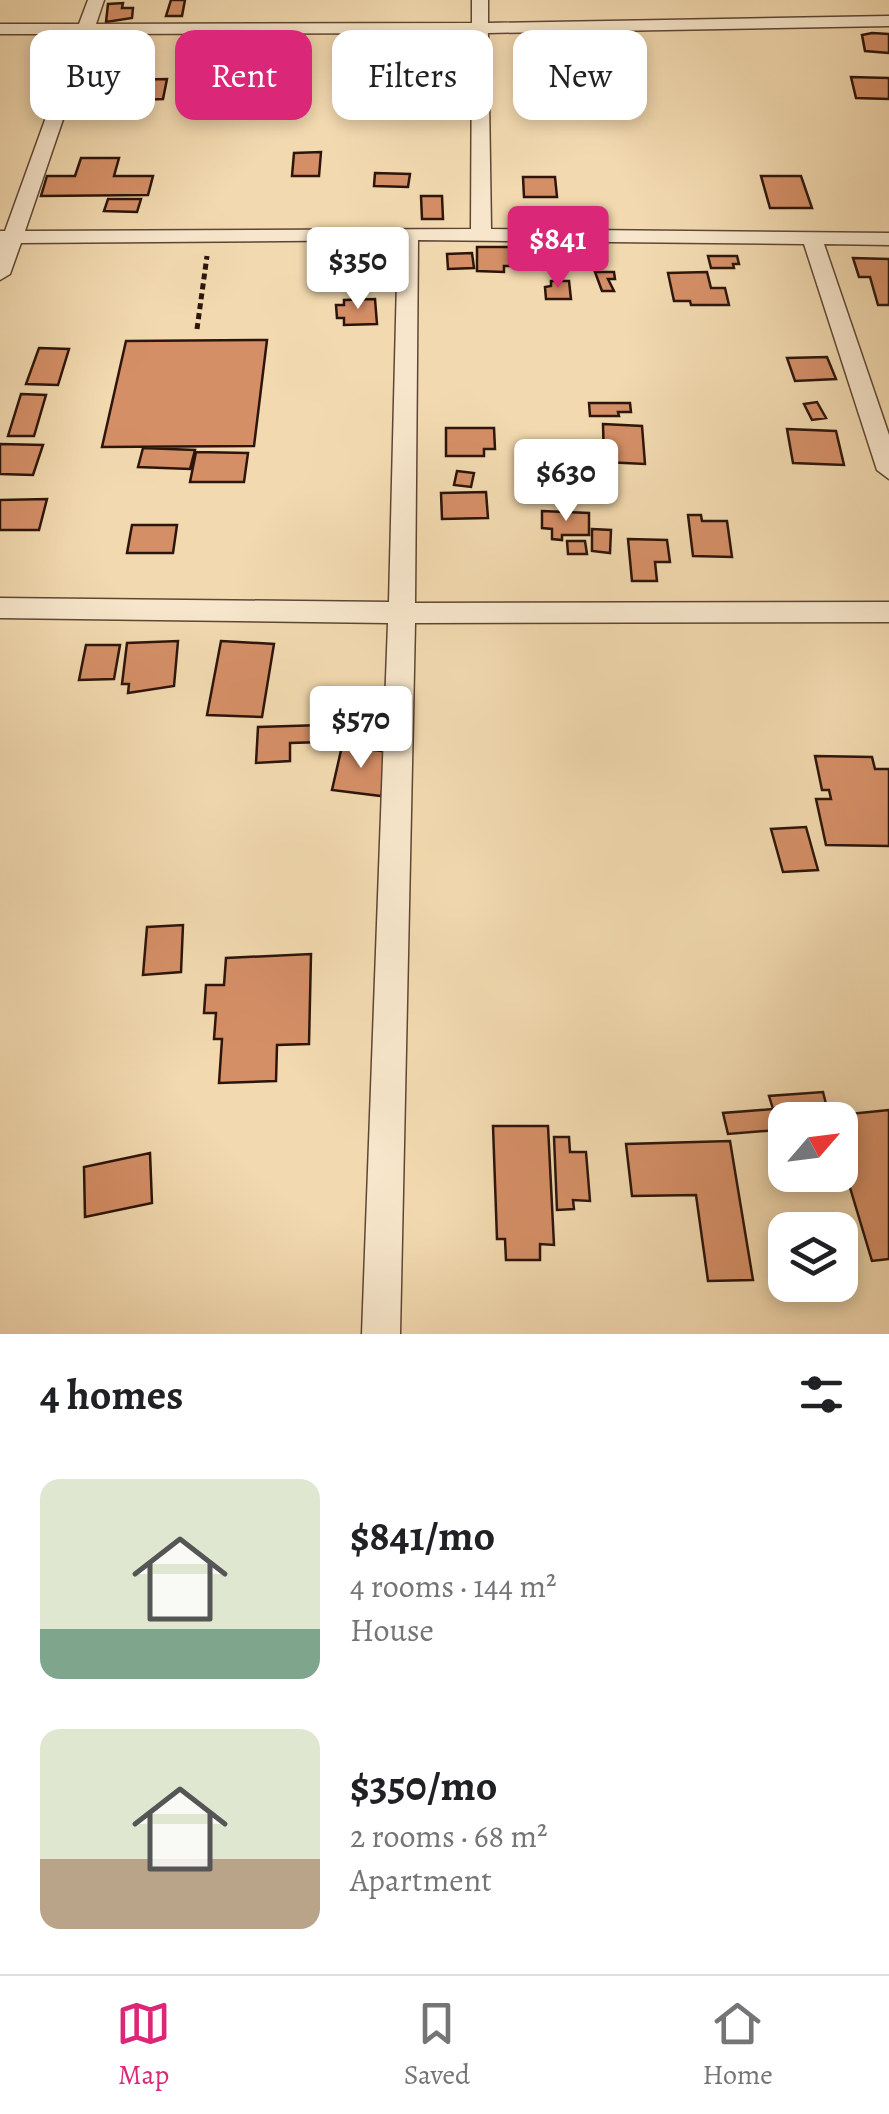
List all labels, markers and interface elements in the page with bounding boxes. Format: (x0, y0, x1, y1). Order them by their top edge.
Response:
chip: Buy (30, 30, 155, 120)
chip: Rent (175, 30, 312, 120)
chip: Filters (332, 30, 493, 120)
chip: New (513, 30, 647, 120)
pin: $841 (499, 206, 617, 291)
text: $841 (530, 216, 586, 260)
pin: $350 (299, 227, 417, 312)
text: $350 (329, 237, 387, 281)
pin: $630 (507, 439, 625, 524)
text: $630 (536, 449, 596, 493)
pin: $570 (302, 686, 420, 771)
text: $570 (332, 696, 390, 740)
north arrow (768, 1102, 858, 1192)
map controls (768, 1102, 858, 1302)
button: layers (768, 1212, 858, 1302)
text: 4 homes (40, 1366, 183, 1423)
icon: filters (794, 1367, 849, 1422)
text: $841/mo (350, 1507, 495, 1564)
icon: home (120, 1519, 240, 1639)
text: 4 rooms · 144 m² (350, 1564, 557, 1608)
text: House (350, 1608, 434, 1652)
text: $350/mo (350, 1757, 497, 1814)
icon: home (120, 1769, 240, 1889)
text: 2 rooms · 68 m² (350, 1814, 548, 1858)
text: Apartment (350, 1858, 492, 1902)
tab: Map (116, 1996, 171, 2094)
tab: Saved (404, 1996, 470, 2094)
tab: Home (702, 1996, 773, 2094)

